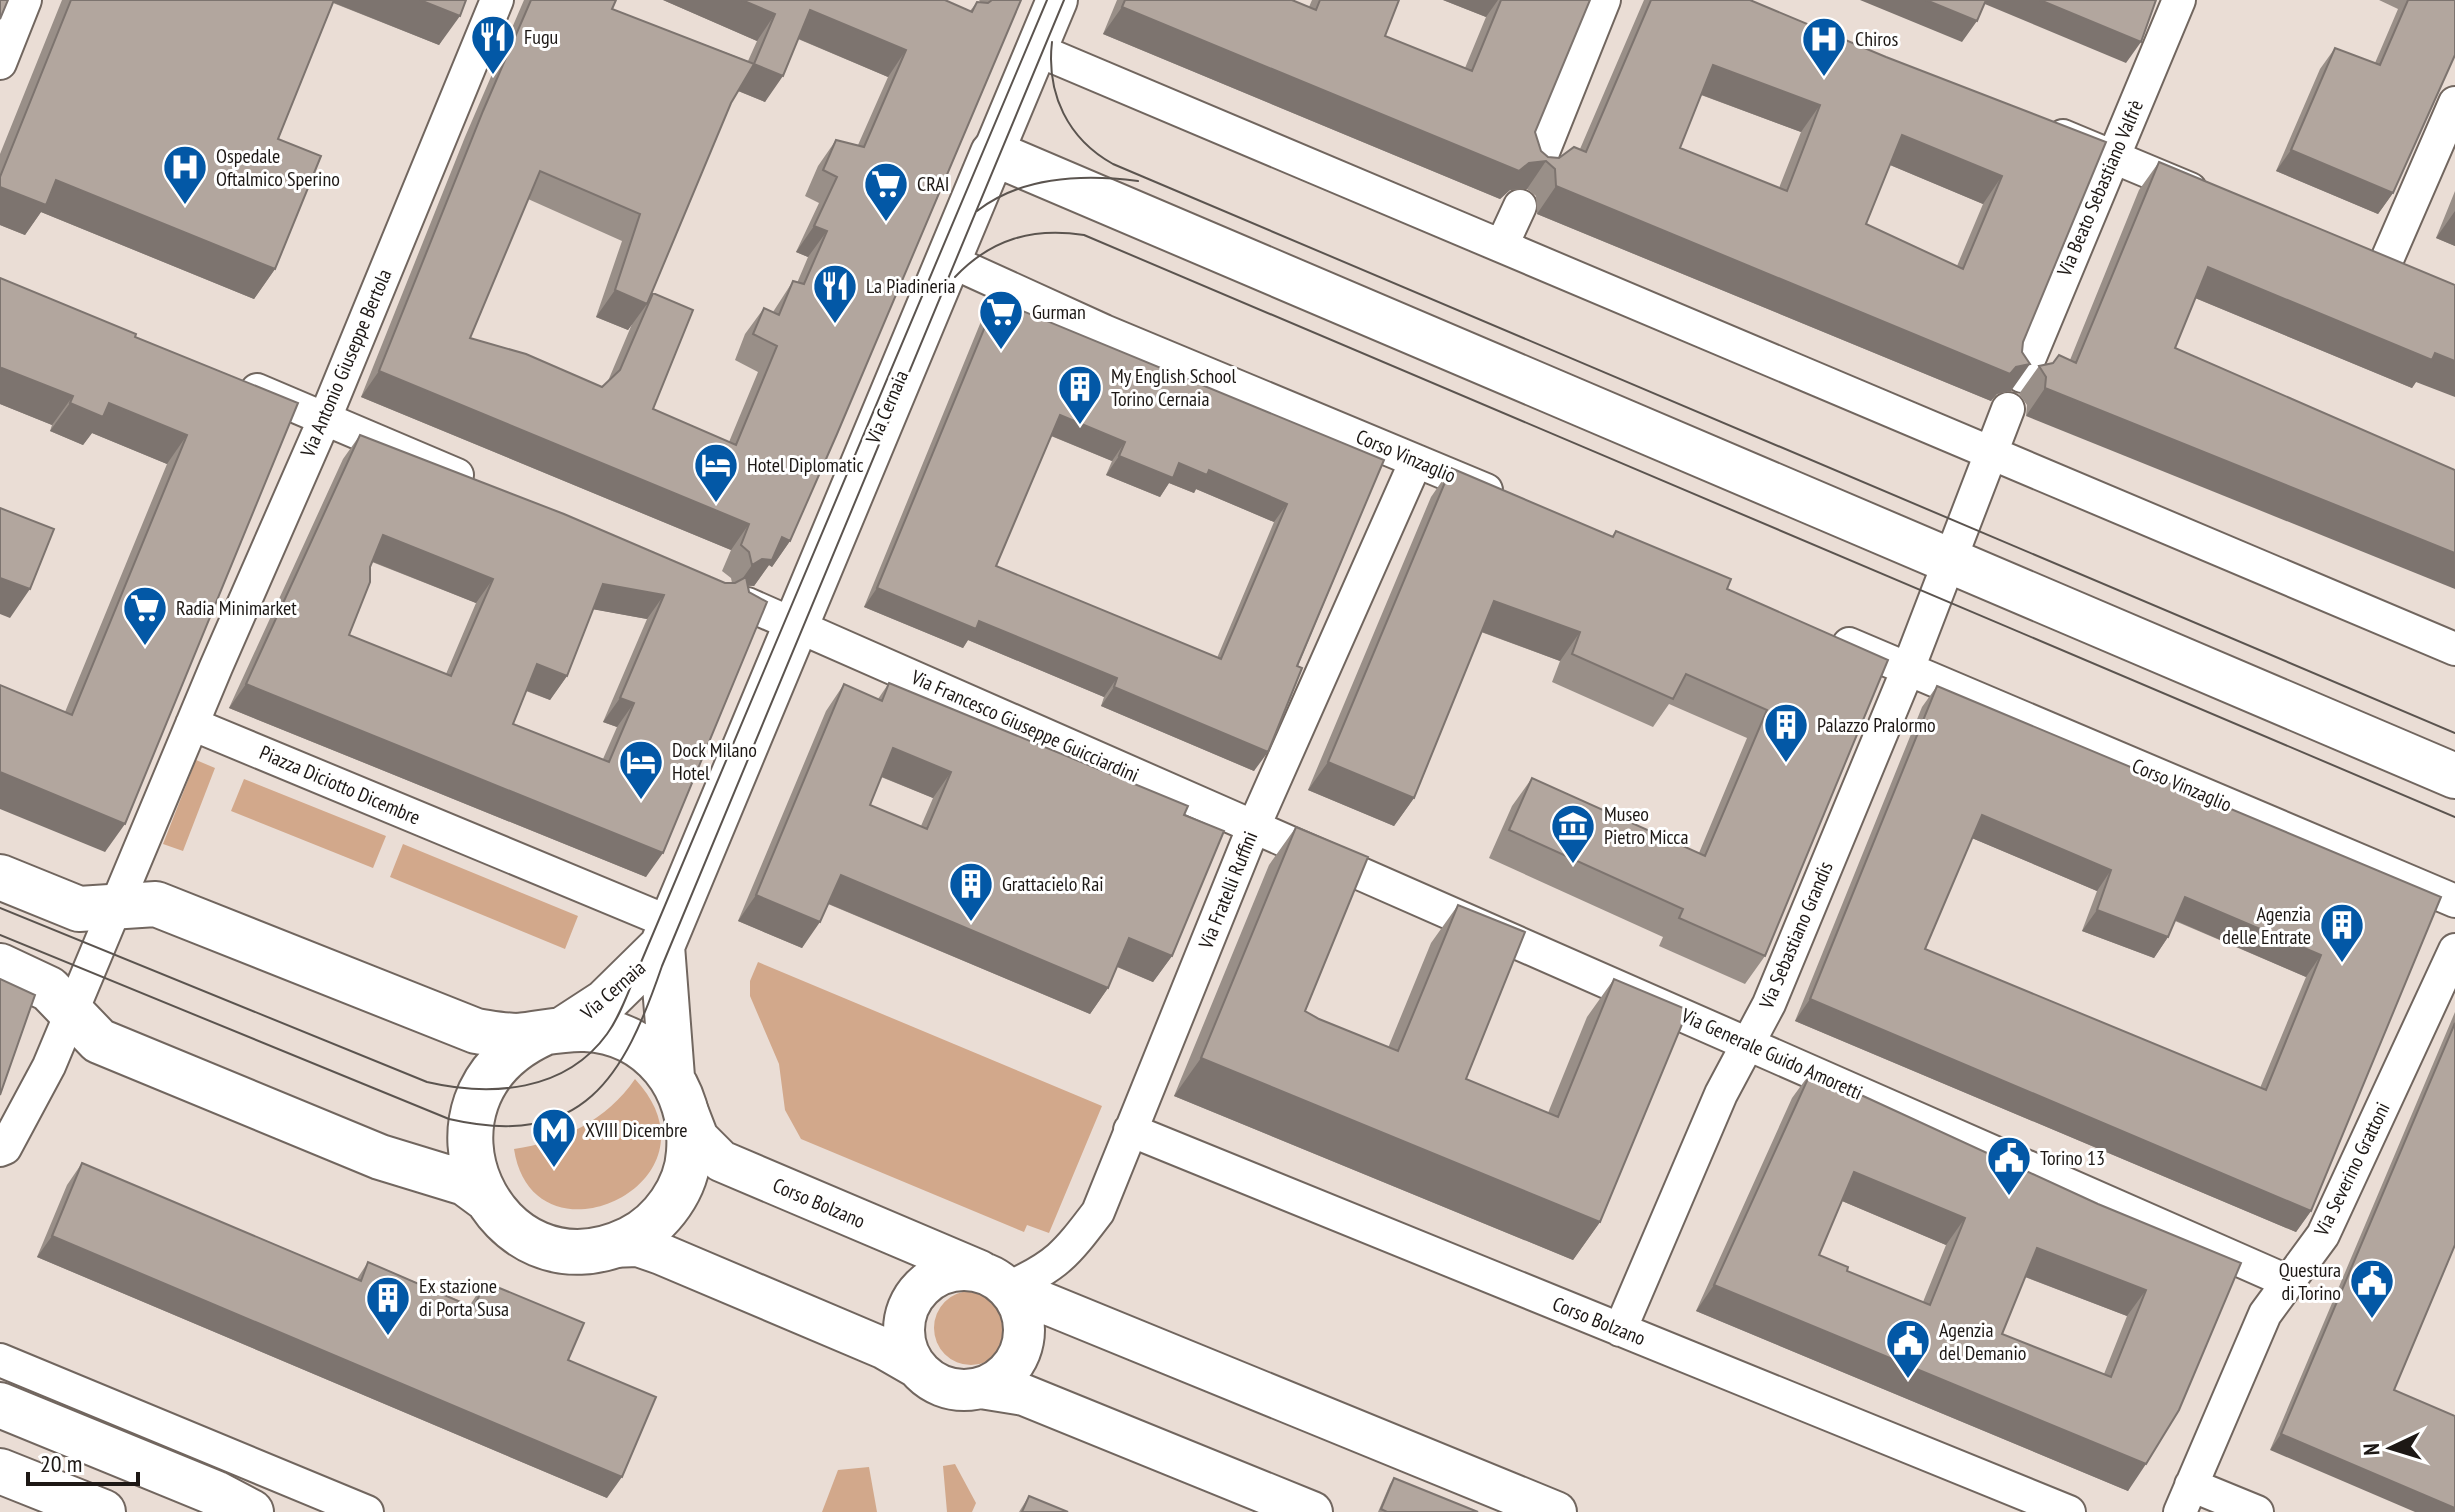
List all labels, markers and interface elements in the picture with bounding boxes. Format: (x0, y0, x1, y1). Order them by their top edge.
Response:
restaurant icon: Fugu (469, 13, 517, 76)
hospital icon: Chiros (1800, 15, 1848, 78)
place label: Fugu (524, 24, 558, 50)
place label: Chiros (1855, 26, 1898, 52)
street label: Via Beato Sebastiano Valfrè (2051, 96, 2149, 281)
hospital icon: Ospedale Oftalmico Sperino (161, 143, 209, 206)
place label: Ospedale Oftalmico Sperino (216, 143, 340, 192)
supermarket icon: CRAI (862, 160, 910, 223)
place label: CRAI (917, 171, 949, 197)
restaurant icon: La Piadineria (811, 262, 859, 325)
street label: Via Antonio Giuseppe Bertola (294, 265, 397, 462)
place label: La Piadineria (866, 273, 955, 299)
supermarket icon: Gurman (977, 288, 1025, 351)
place label: Gurman (1032, 299, 1086, 325)
building icon: My English School Torino Cernaia (1056, 363, 1104, 426)
place label: My English School Torino Cernaia (1111, 363, 1236, 412)
street label: Via Cernaia (860, 366, 914, 449)
street label: Corso Vinzaglio (1352, 423, 1460, 489)
hotel icon: Hotel Diplomatic (692, 441, 740, 504)
place label: Hotel Diplomatic (747, 452, 864, 478)
supermarket icon: Radia Minimarket (121, 584, 169, 647)
place label: Radia Minimarket (176, 595, 297, 621)
street label: Via Francesco Giuseppe Guicciardini (906, 664, 1143, 788)
building icon: Palazzo Pralormo (1762, 701, 1810, 764)
place label: Palazzo Pralormo (1817, 712, 1936, 738)
place label: Dock Milano Hotel (672, 737, 757, 786)
hotel icon: Dock Milano Hotel (617, 738, 665, 801)
street label: Piazza Diciotto Dicembre (256, 739, 424, 831)
street label: Corso Vinzaglio (2128, 752, 2236, 818)
place label: Museo Pietro Micca (1604, 801, 1688, 850)
museum icon: Museo Pietro Micca (1549, 802, 1597, 865)
street label: Via Fratelli Ruffini (1192, 827, 1263, 953)
street label: Via Sebastiano Grandis (1753, 857, 1839, 1013)
building icon: Grattacielo Rai (947, 860, 995, 923)
place label: Grattacielo Rai (1002, 871, 1104, 897)
place label: Agenzia delle Entrate (2222, 901, 2311, 950)
building icon: Agenzia delle Entrate (2318, 901, 2366, 964)
street label: Via Cernaia (575, 955, 651, 1026)
street label: Via Generale Guido Amoretti (1676, 1002, 1867, 1106)
street label: Via Severino Grattoni (2308, 1098, 2396, 1241)
metro station icon: XVIII Dicembre (530, 1106, 578, 1169)
place label: XVIII Dicembre (585, 1117, 688, 1143)
public building icon: Torino 13 (1985, 1134, 2033, 1197)
place label: Torino 13 (2040, 1145, 2105, 1171)
street label: Corso Bolzano (769, 1172, 869, 1234)
place label: Questura di Torino (2279, 1257, 2341, 1306)
public building icon: Questura di Torino (2348, 1257, 2396, 1320)
place label: Ex stazione di Porta Susa (419, 1273, 509, 1322)
building icon: Ex stazione di Porta Susa (364, 1274, 412, 1337)
street label: Corso Bolzano (1549, 1291, 1649, 1351)
public building icon: Agenzia del Demanio (1884, 1317, 1932, 1380)
place label: Agenzia del Demanio (1939, 1317, 2026, 1366)
north arrow (2351, 1408, 2431, 1488)
scale bar (28, 1436, 138, 1486)
text: N (2357, 1442, 2385, 1456)
text: 20 m (40, 1448, 82, 1479)

